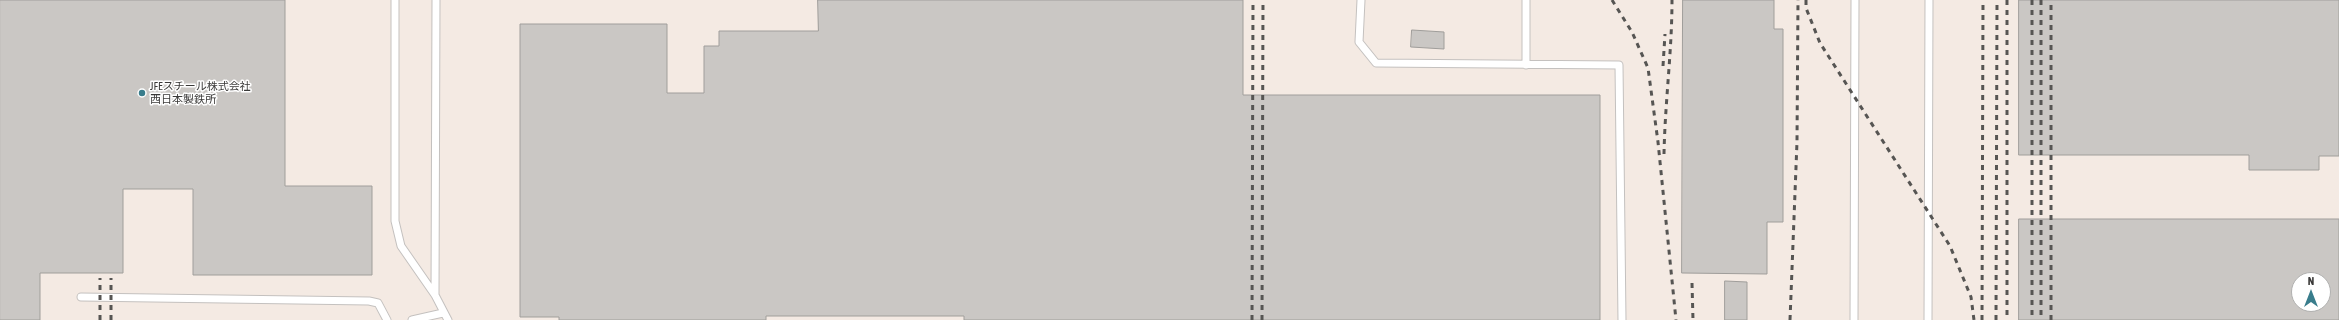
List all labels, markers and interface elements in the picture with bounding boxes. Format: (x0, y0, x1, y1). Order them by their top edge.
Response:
place label: JFEスチール株式会社 西日本製鉄所 (150, 80, 251, 106)
marker: JFEスチール株式会社 西日本製鉄所 (137, 88, 147, 98)
north arrow (2291, 272, 2331, 312)
text: N (2308, 275, 2314, 287)

